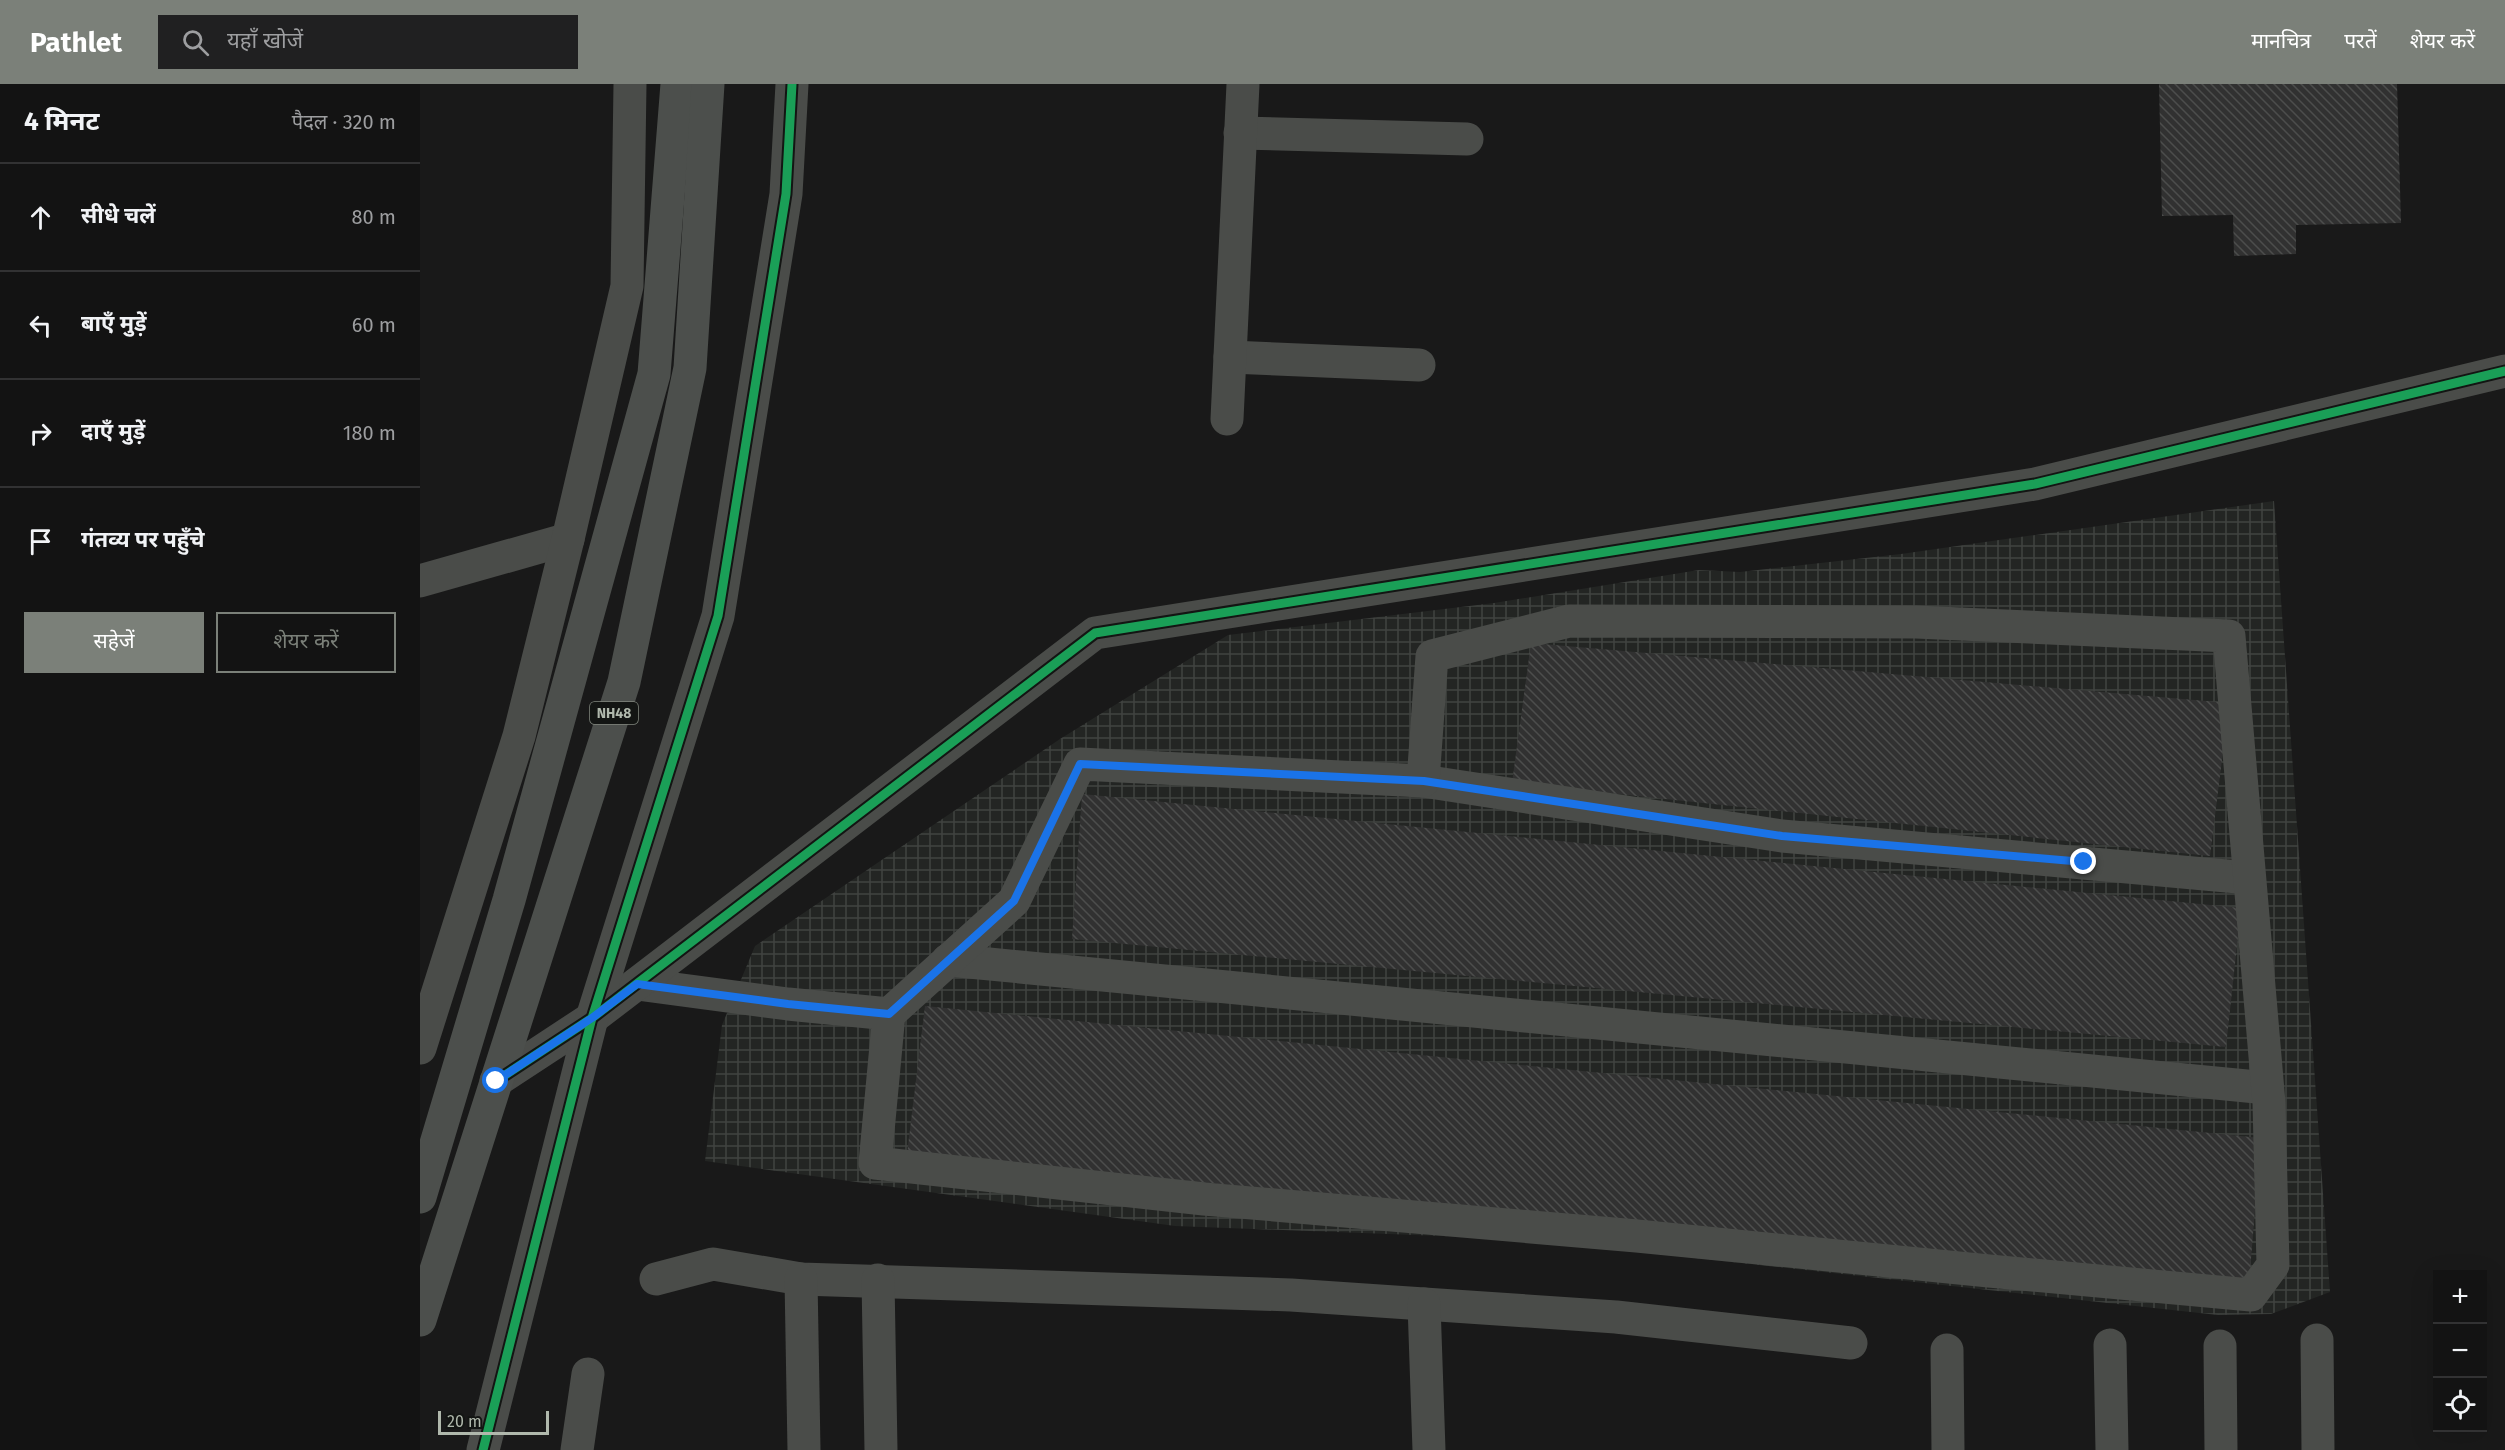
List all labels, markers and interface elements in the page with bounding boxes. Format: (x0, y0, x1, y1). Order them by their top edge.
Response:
search box (158, 15, 578, 69)
text: Pathlet (30, 26, 122, 59)
icon: search (179, 26, 212, 59)
text: यहाँ खोजें (227, 27, 303, 54)
text: मानचित्र (2251, 28, 2311, 54)
text: परतें (2344, 28, 2377, 54)
text: शेयर करें (2410, 28, 2475, 54)
text: 4 मिनट (24, 106, 99, 137)
text: पैदल · 320 m (292, 110, 396, 134)
icon: ahead (24, 201, 57, 234)
text: सीधे चलें (81, 202, 156, 229)
text: 80 m (351, 205, 396, 229)
icon: left (24, 309, 57, 342)
text: बाएँ मुड़ें (81, 310, 147, 337)
text: 60 m (352, 313, 396, 337)
icon: right (24, 417, 57, 450)
text: दाएँ मुड़ें (81, 418, 145, 445)
text: 180 m (343, 421, 396, 445)
icon: arrive (24, 525, 57, 558)
text: गंतव्य पर पहुँचे (81, 526, 205, 553)
button: सहेजें (24, 612, 204, 673)
button: शेयर करें (216, 612, 396, 673)
road number: NH48 (590, 702, 638, 724)
route end (2070, 848, 2096, 874)
route start (482, 1067, 508, 1093)
map controls (2433, 1270, 2487, 1432)
button: + (2433, 1270, 2487, 1324)
button: − (2433, 1324, 2487, 1378)
button: locate (2433, 1378, 2487, 1432)
scale bar (438, 1408, 549, 1436)
text: 20 m (447, 1412, 482, 1431)

